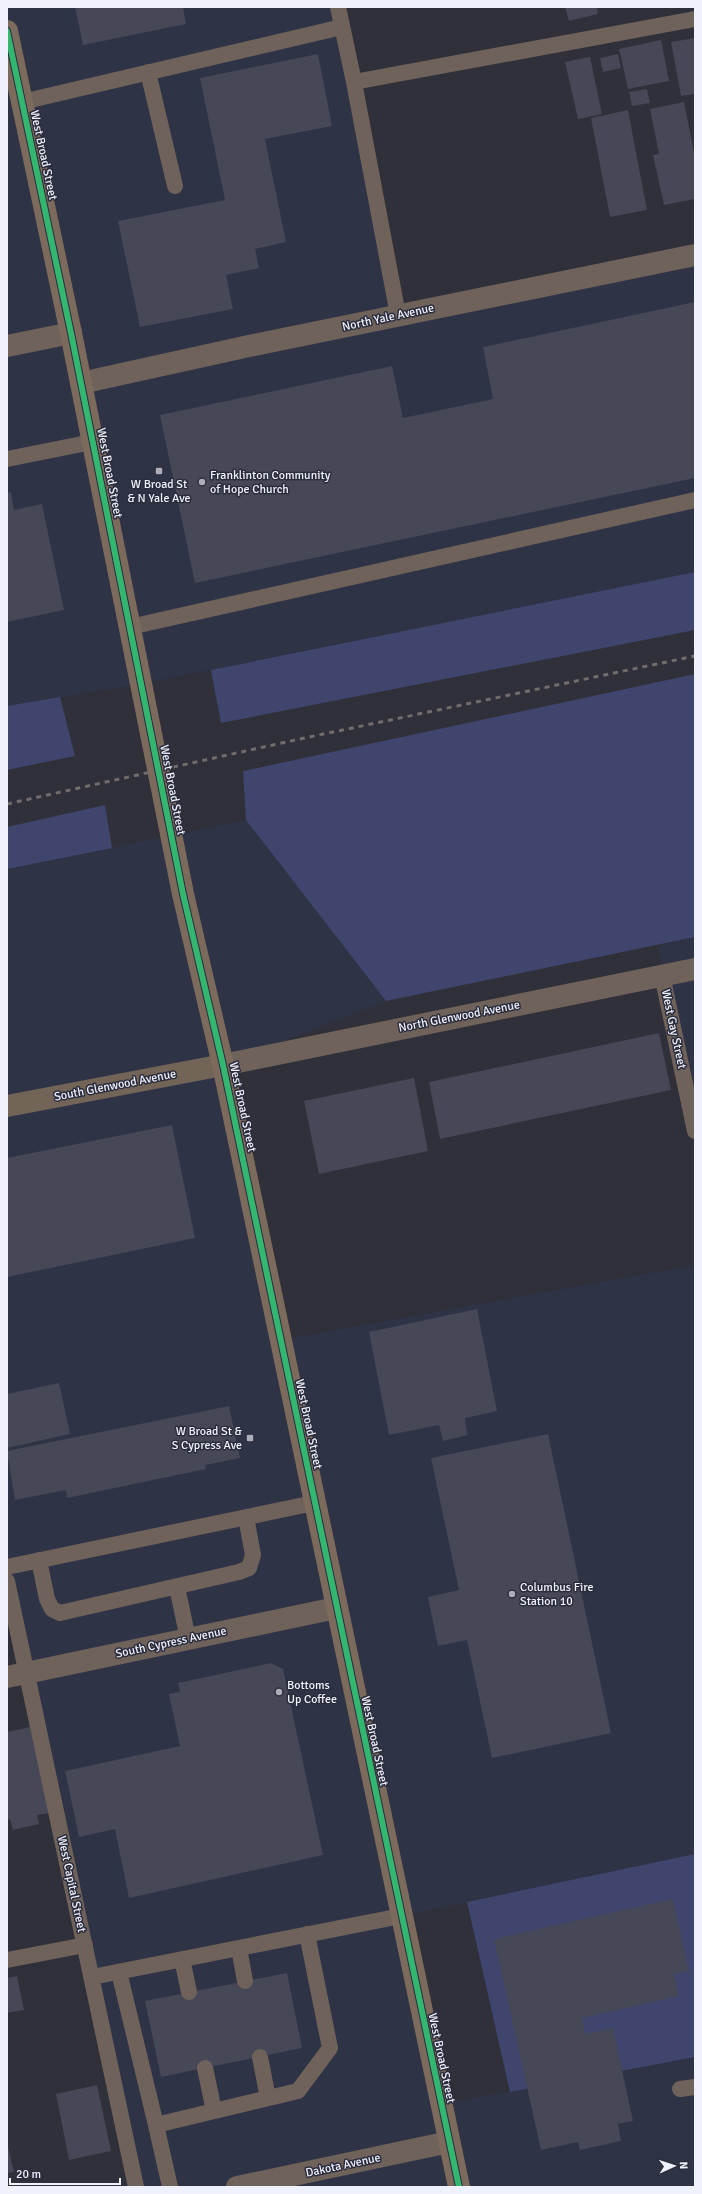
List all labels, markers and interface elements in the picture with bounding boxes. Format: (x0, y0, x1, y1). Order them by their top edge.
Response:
street label: West Broad Street (27, 109, 60, 201)
street label: North Yale Avenue (341, 300, 435, 335)
street label: West Broad Street (93, 427, 126, 520)
marker: W Broad St & N Yale Ave (154, 466, 164, 476)
place label: Franklinton Community of Hope Church (210, 468, 331, 497)
place label: W Broad St & N Yale Ave (128, 477, 190, 506)
marker: Franklinton Community of Hope Church (197, 477, 207, 487)
street label: West Broad Street (156, 744, 189, 837)
street label: West Gay Street (658, 988, 689, 1070)
street label: North Glenwood Avenue (397, 997, 521, 1036)
street label: West Broad Street (226, 1061, 259, 1153)
street label: South Glenwood Avenue (53, 1066, 177, 1105)
street label: West Broad Street (292, 1378, 325, 1470)
place label: W Broad St & S Cypress Ave (172, 1424, 243, 1453)
marker: W Broad St & S Cypress Ave (245, 1433, 255, 1443)
place label: Columbus Fire Station 10 (520, 1580, 593, 1609)
marker: Columbus Fire Station 10 (507, 1589, 517, 1599)
street label: South Cypress Avenue (114, 1623, 228, 1662)
place label: Bottoms Up Coffee (287, 1678, 337, 1707)
marker: Bottoms Up Coffee (274, 1687, 284, 1697)
street label: West Broad Street (358, 1695, 391, 1787)
street label: West Capital Street (54, 1834, 89, 1934)
street label: West Broad Street (425, 2012, 458, 2104)
north arrow (654, 2146, 694, 2186)
street label: Dakota Avenue (304, 2150, 382, 2181)
scale bar (10, 2160, 120, 2186)
text: N (677, 2161, 690, 2170)
text: 20 m (16, 2167, 41, 2182)

